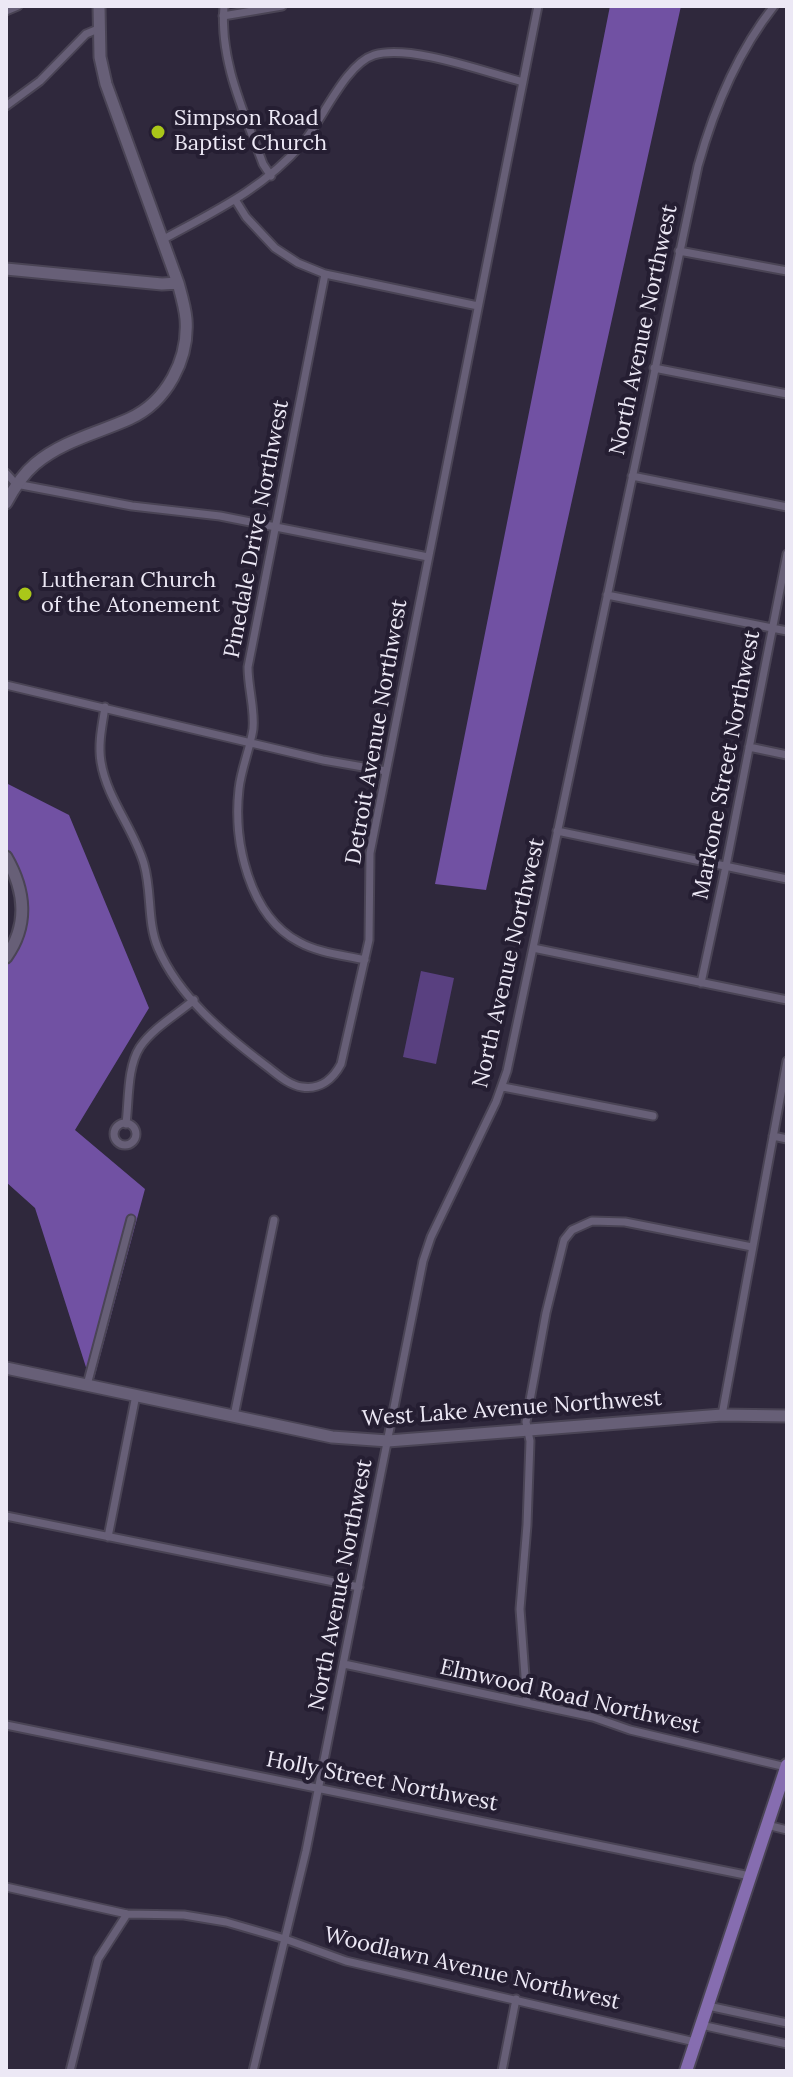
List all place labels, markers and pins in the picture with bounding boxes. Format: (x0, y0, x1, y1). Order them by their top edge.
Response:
place label: Simpson Road Baptist Church (174, 106, 327, 158)
marker: Simpson Road Baptist Church (149, 123, 167, 141)
place label: Lutheran Church of the Atonement (41, 568, 220, 620)
marker: Lutheran Church of the Atonement (16, 585, 34, 603)

